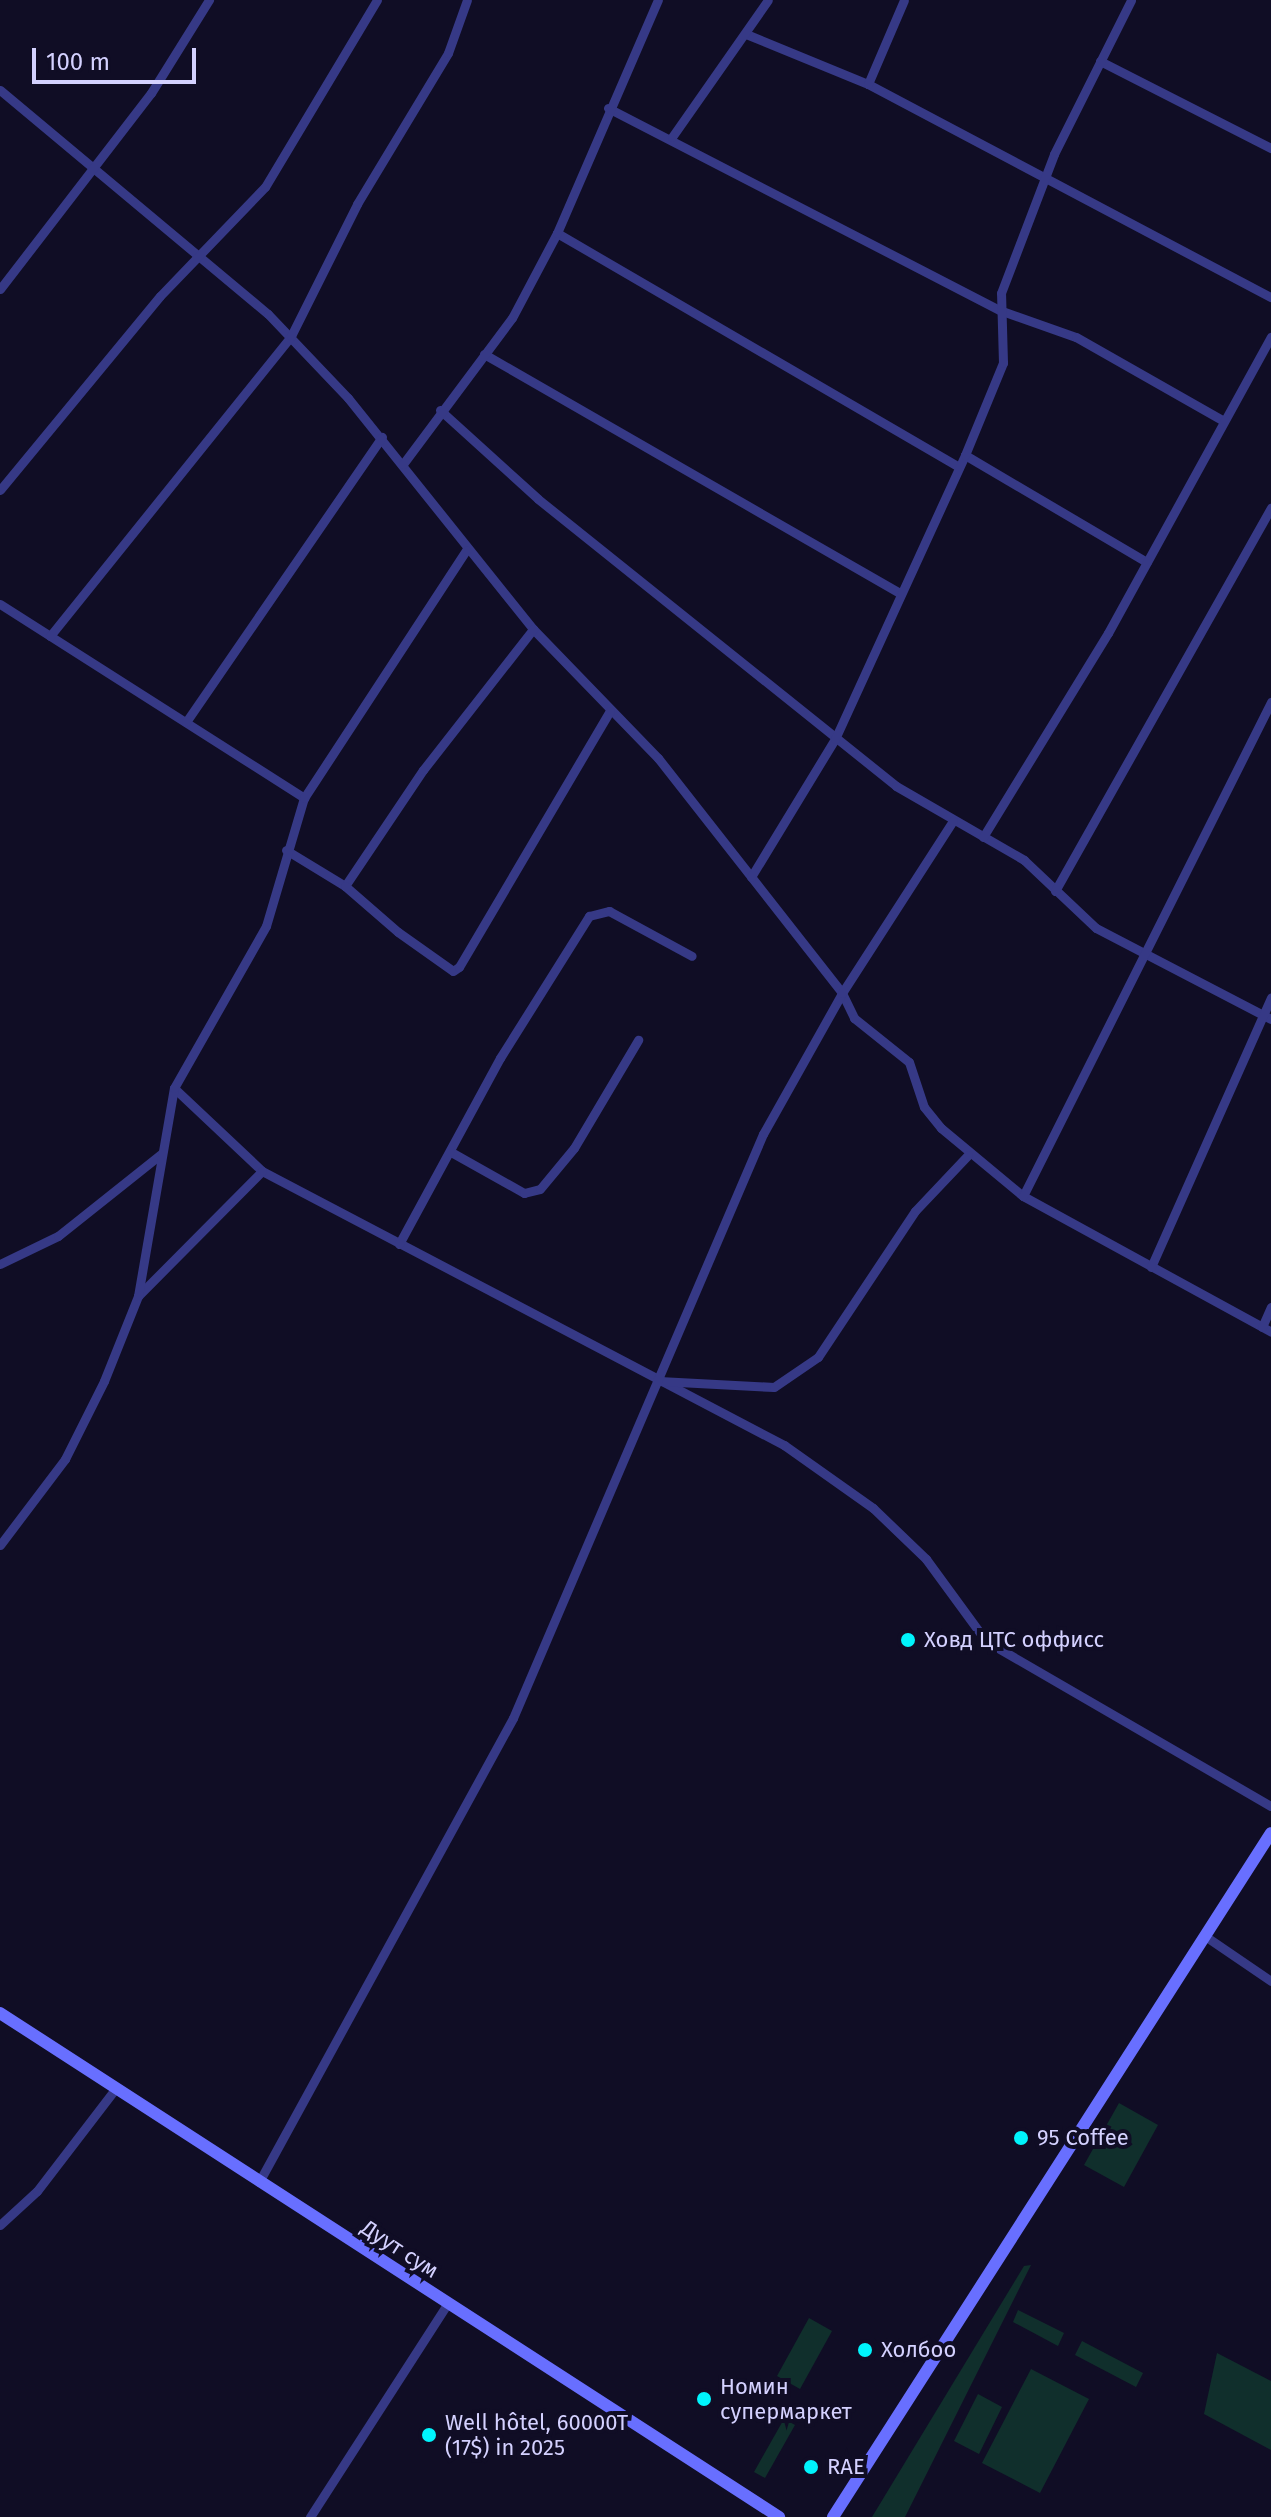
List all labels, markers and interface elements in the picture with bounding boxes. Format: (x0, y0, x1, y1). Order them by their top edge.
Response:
scale bar (36, 32, 200, 82)
text: 100 m (46, 48, 110, 76)
place label: Ховд ЦТС оффисс (924, 1627, 1104, 1653)
marker: Ховд ЦТС оффисс (899, 1631, 917, 1649)
place label: 95 Coffee (1037, 2125, 1129, 2151)
marker: 95 Coffee (1012, 2129, 1030, 2147)
street label: Дуут сум (356, 2214, 444, 2284)
place label: Холбоо (881, 2337, 956, 2363)
marker: Холбоо (856, 2341, 874, 2359)
place label: Номин супермаркет (720, 2373, 852, 2424)
marker: Номин супермаркет (695, 2390, 713, 2408)
place label: Well hôtel, 60000T (17$) in 2025 (445, 2409, 628, 2460)
marker: Well hôtel, 60000T (17$) in 2025 (420, 2426, 438, 2444)
place label: RAE (827, 2454, 865, 2480)
marker: RAE (802, 2458, 820, 2476)

